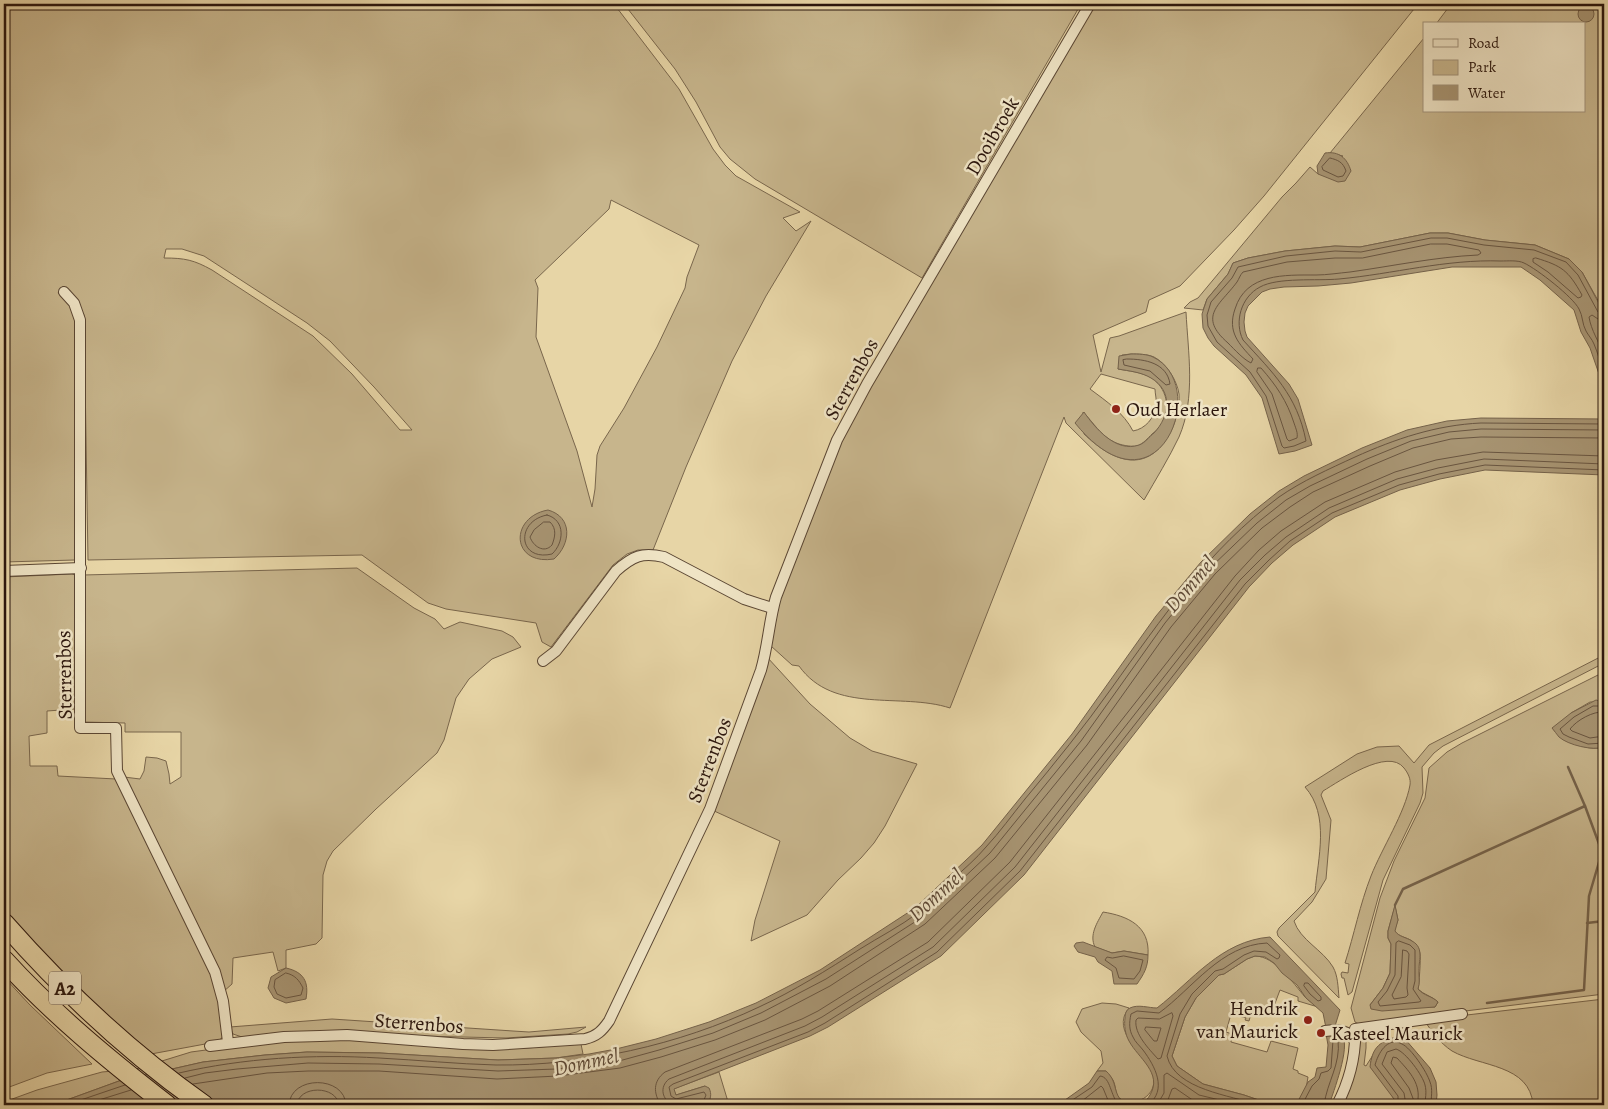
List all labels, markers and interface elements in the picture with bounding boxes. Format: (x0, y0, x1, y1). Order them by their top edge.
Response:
legend (1423, 22, 1586, 112)
text: Road (1468, 33, 1500, 53)
text: Park (1468, 57, 1497, 77)
text: Water (1467, 83, 1505, 103)
street label: Dooibroek (959, 92, 1026, 180)
street label: Sterrenbos (818, 334, 885, 425)
place label: Oud Herlaer (1126, 396, 1228, 423)
marker: Oud Herlaer (1110, 403, 1122, 415)
water label: Dommel (1158, 549, 1223, 618)
street label: Sterrenbos (50, 630, 79, 720)
street label: Sterrenbos (681, 714, 738, 807)
water label: Dommel (902, 862, 970, 928)
road number: A2 (49, 971, 81, 1004)
place label: Hendrik van Maurick (1196, 995, 1298, 1045)
street label: Sterrenbos (373, 1007, 464, 1040)
marker: Hendrik van Maurick (1302, 1014, 1314, 1026)
place label: Kasteel Maurick (1331, 1020, 1463, 1047)
marker: Kasteel Maurick (1315, 1027, 1327, 1039)
water label: Dommel (551, 1041, 622, 1083)

